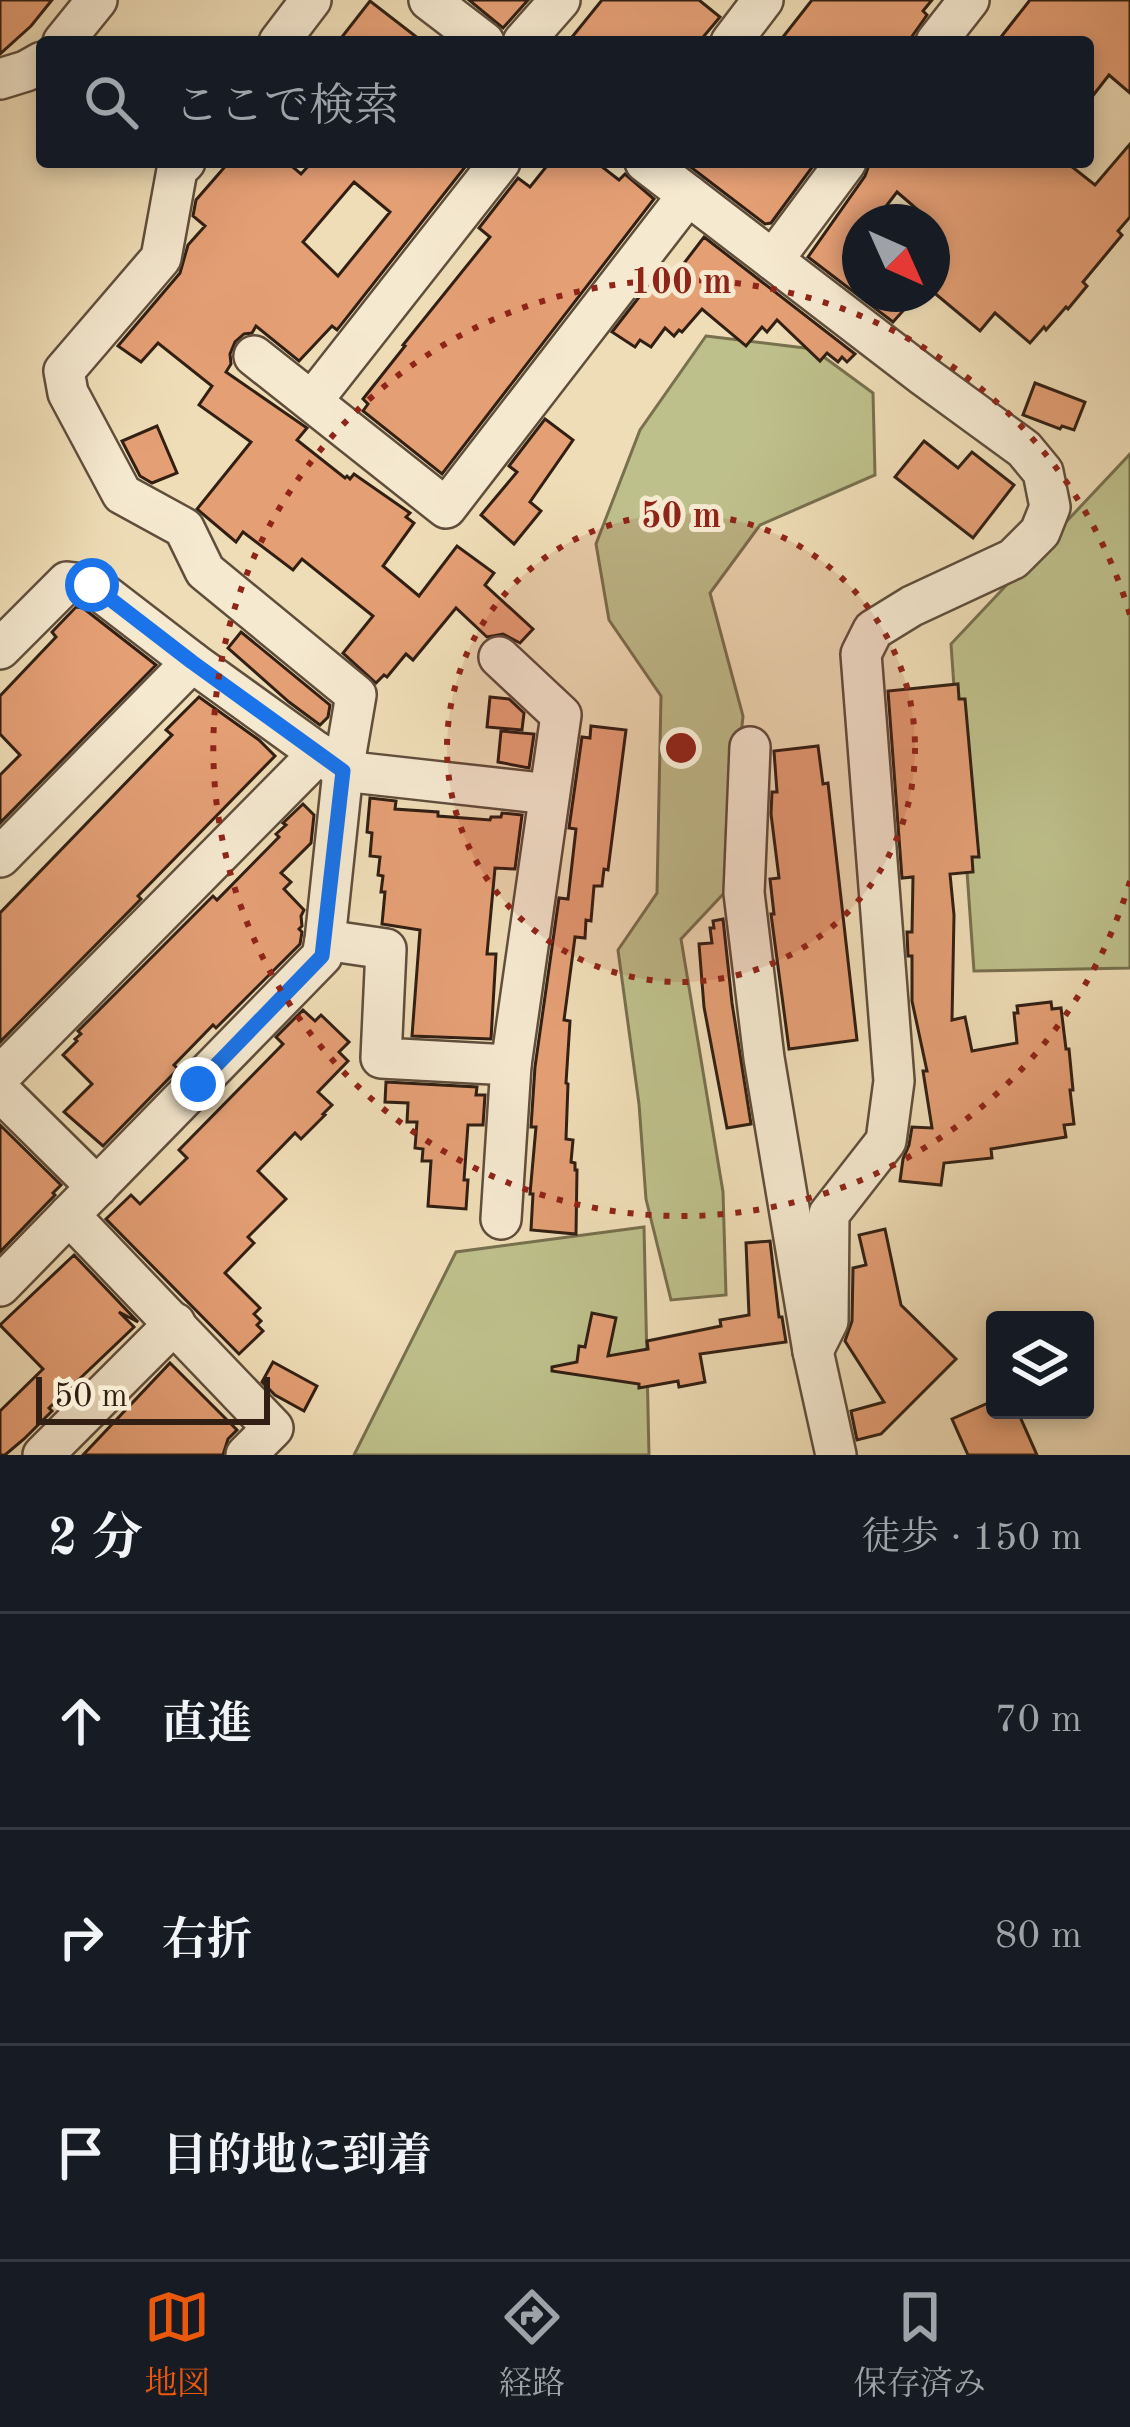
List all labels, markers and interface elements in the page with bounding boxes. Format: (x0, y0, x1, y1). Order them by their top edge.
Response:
search box (36, 36, 1094, 168)
icon: search (78, 69, 144, 135)
text: ここで検索 (174, 86, 399, 131)
north arrow (842, 204, 950, 312)
text: 100 m (630, 266, 732, 302)
text: 50 m (641, 500, 721, 536)
route start (65, 558, 119, 612)
centre of rings (660, 727, 702, 769)
route end (171, 1057, 225, 1111)
map controls (986, 1311, 1094, 1419)
button: layers (986, 1311, 1094, 1419)
scale bar (36, 1371, 270, 1424)
text: 50 m (54, 1381, 128, 1414)
text: 2 分 (48, 1515, 143, 1566)
text: 徒歩 · 150 m (861, 1519, 1082, 1558)
icon: ahead (48, 1688, 114, 1754)
text: 70 m (995, 1701, 1082, 1740)
text: 直進 (162, 1704, 252, 1749)
icon: right (48, 1904, 114, 1970)
text: 80 m (995, 1917, 1082, 1956)
text: 右折 (162, 1920, 252, 1965)
icon: arrive (48, 2120, 114, 2186)
text: 目的地に到着 (162, 2136, 432, 2181)
tab: 地図 (144, 2284, 210, 2406)
tab: 経路 (499, 2284, 565, 2406)
tab: 保存済み (854, 2284, 986, 2406)

